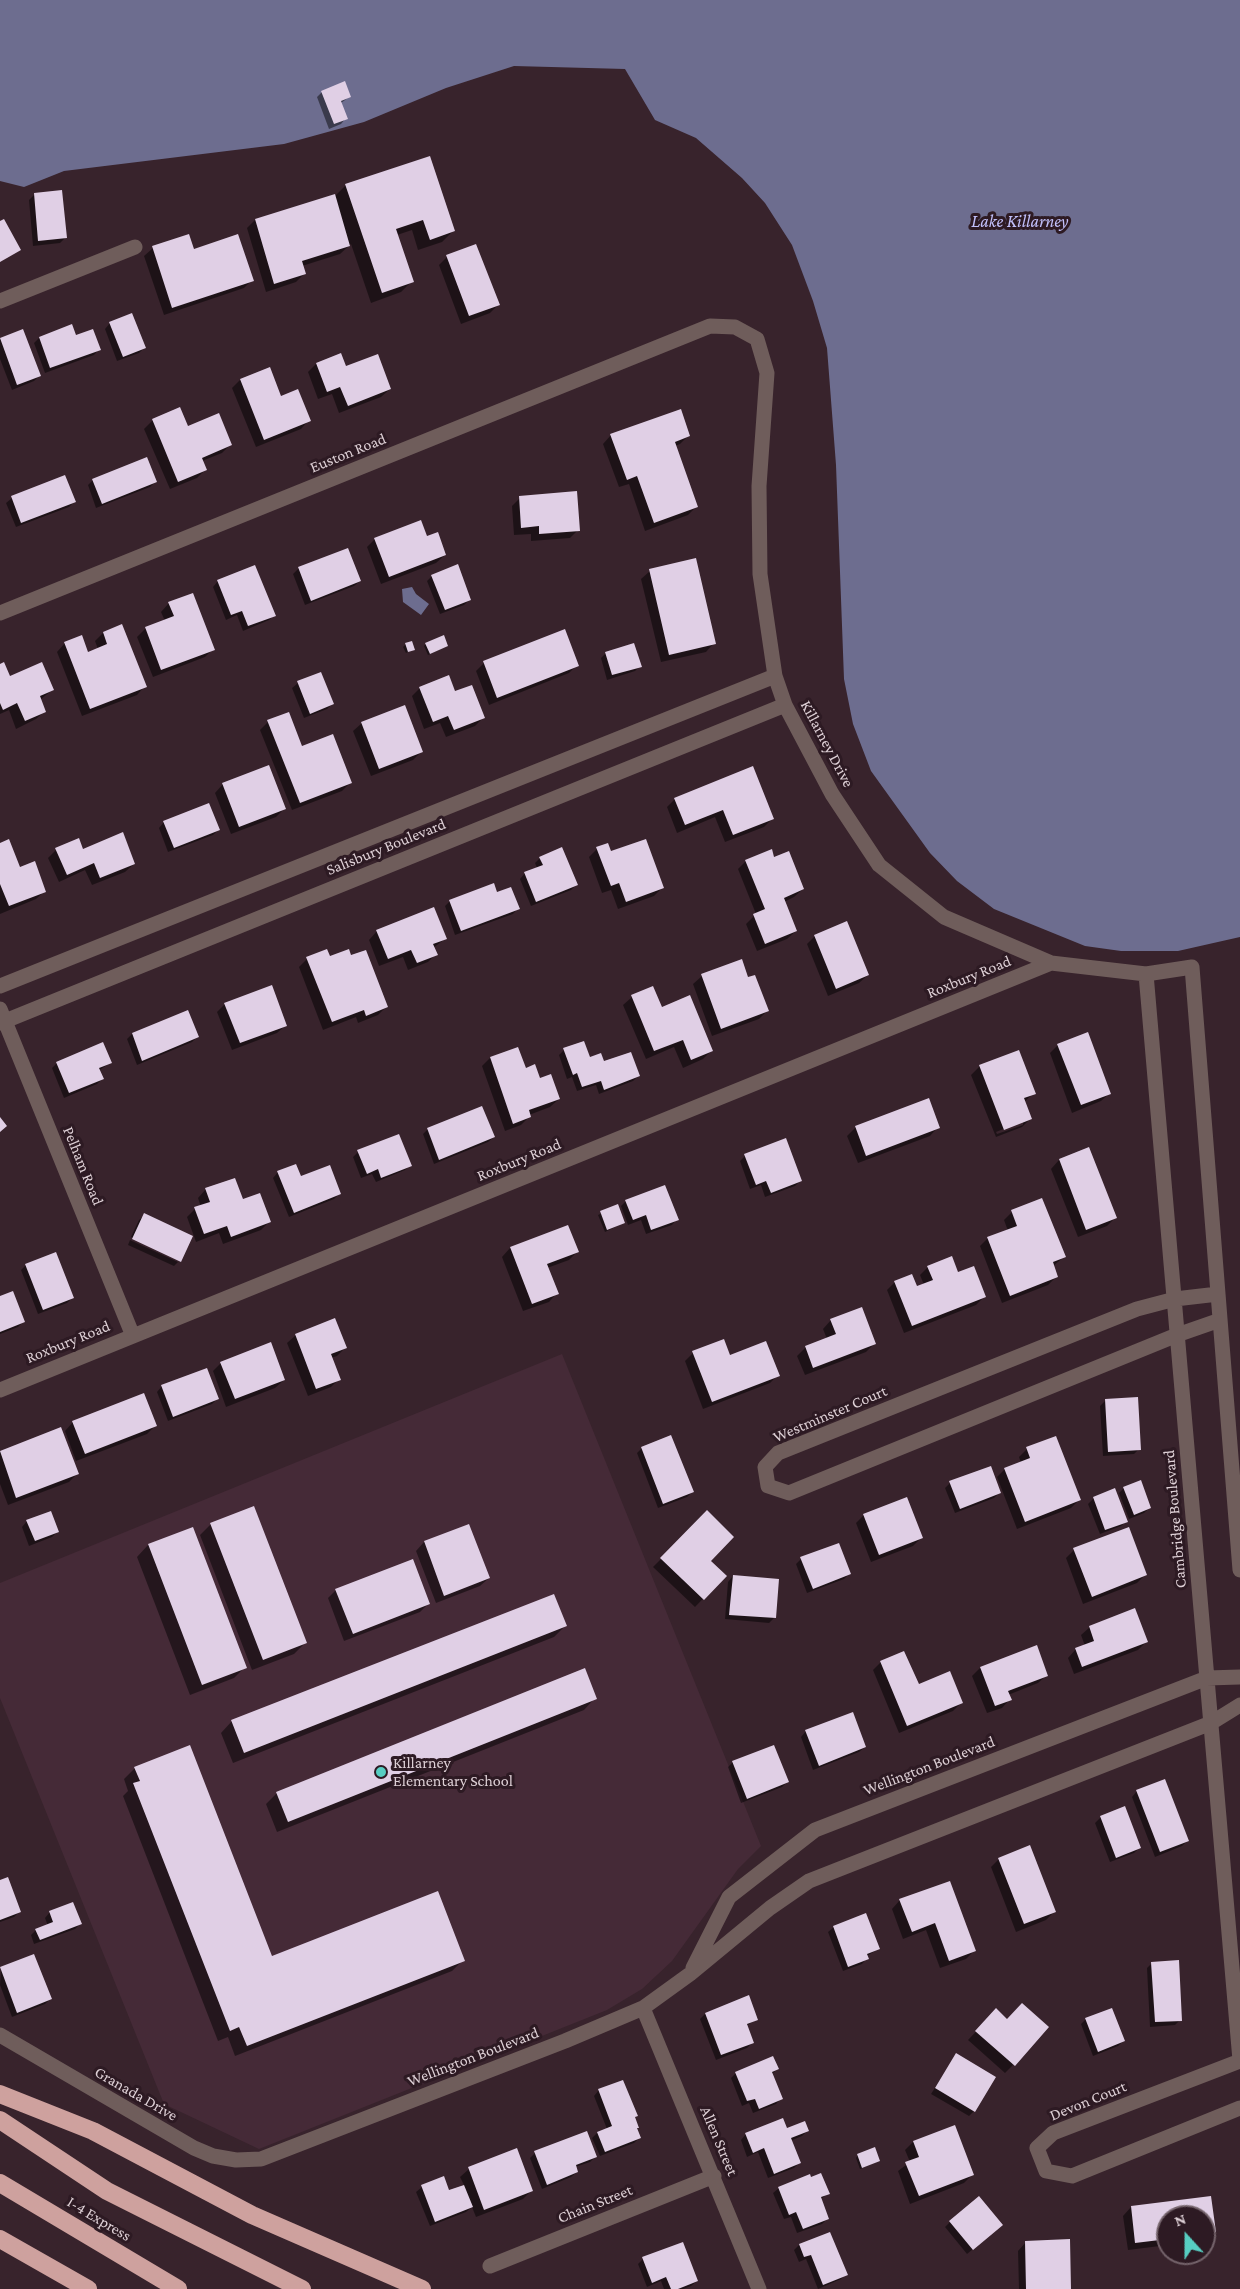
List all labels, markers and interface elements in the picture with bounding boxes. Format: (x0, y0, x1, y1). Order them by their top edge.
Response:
water label: Lake Killarney (971, 210, 1069, 232)
street label: Euston Road (307, 429, 389, 477)
street label: Killarney Drive (796, 697, 858, 791)
street label: Salisbury Boulevard (323, 814, 449, 880)
street label: Roxbury Road (924, 951, 1014, 1003)
street label: Pelham Road (59, 1124, 107, 1208)
street label: Roxbury Road (474, 1134, 564, 1186)
street label: Roxbury Road (23, 1316, 113, 1368)
street label: Westminster Court (770, 1381, 890, 1447)
street label: Cambridge Boulevard (1159, 1449, 1191, 1589)
street label: Wellington Boulevard (860, 1732, 998, 1800)
place label: Killarney Elementary School (393, 1753, 513, 1791)
marker: Killarney Elementary School (374, 1765, 388, 1779)
street label: Wellington Boulevard (404, 2023, 542, 2091)
street label: Granada Drive (91, 2063, 181, 2125)
street label: Devon Court (1047, 2077, 1129, 2125)
street label: Allen Street (696, 2103, 742, 2179)
street label: Chain Street (555, 2180, 635, 2228)
street label: I-4 Express (64, 2192, 134, 2246)
north arrow (1156, 2205, 1216, 2265)
text: N (1172, 2210, 1188, 2229)

